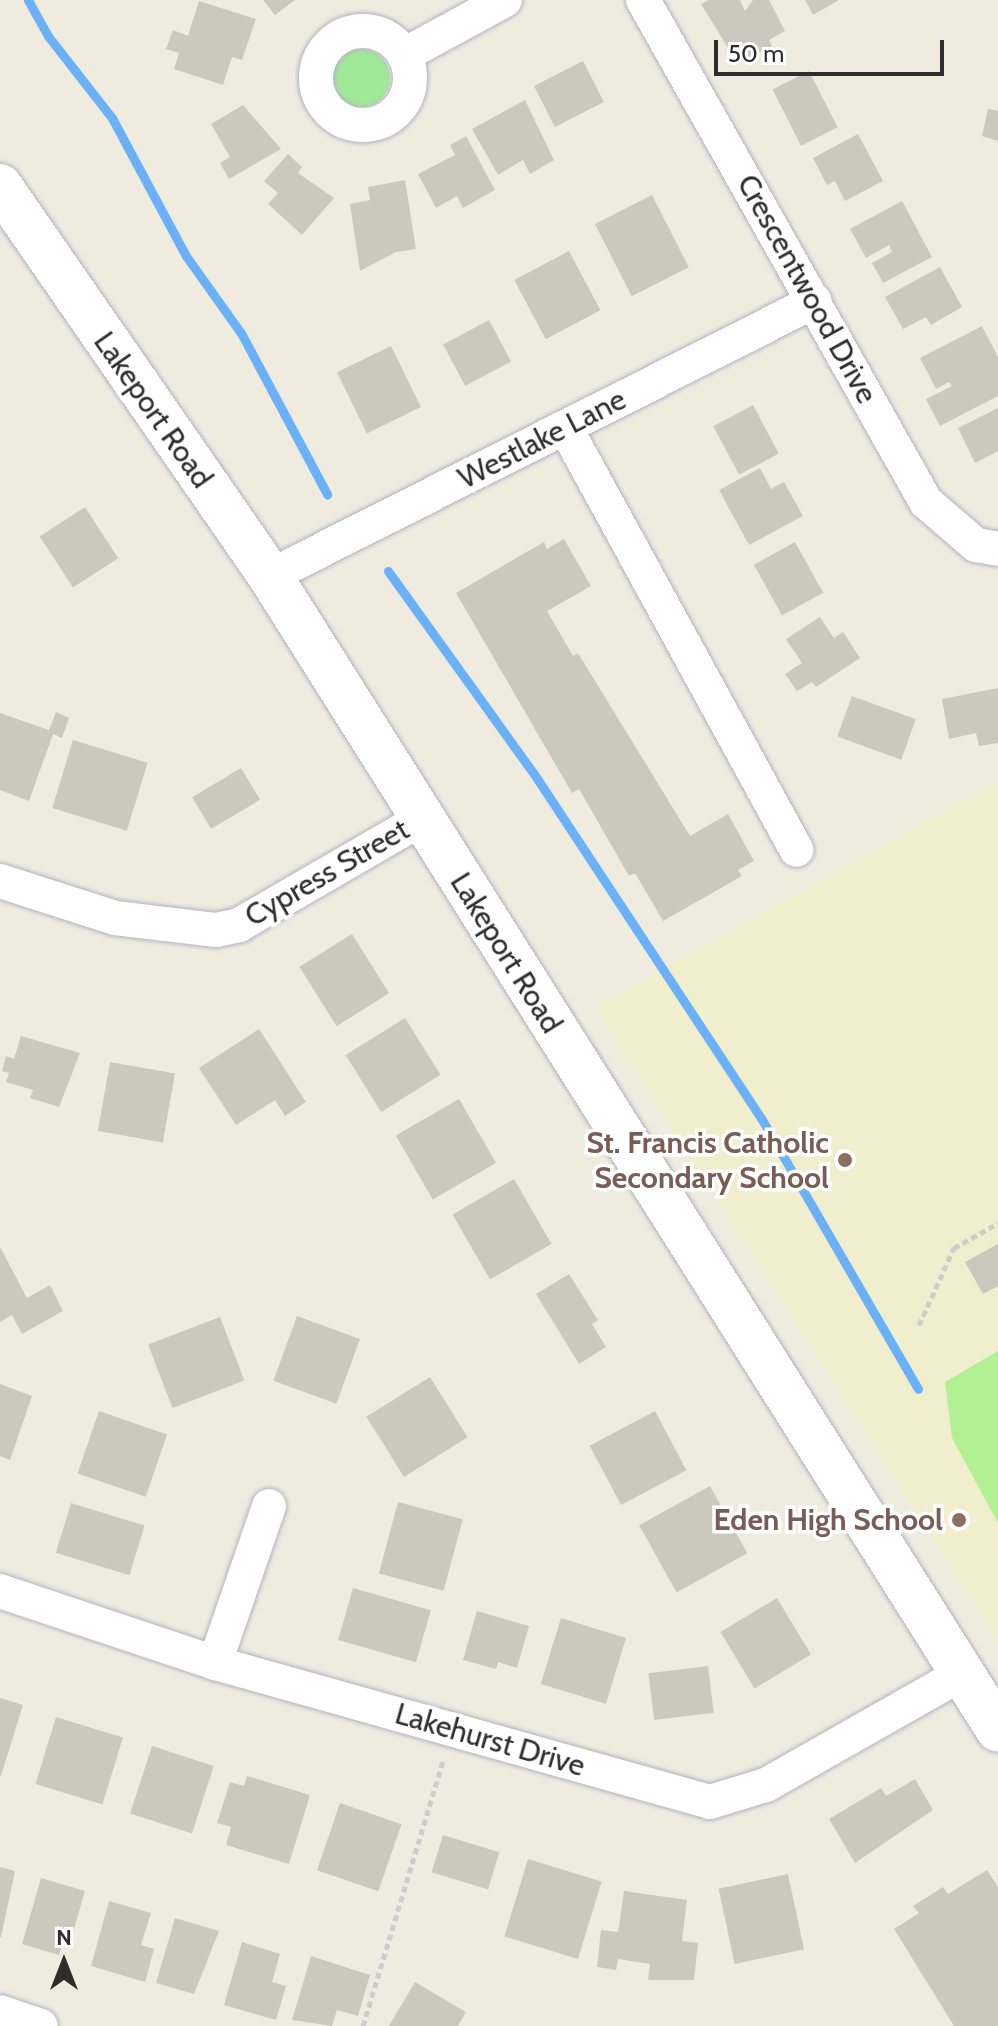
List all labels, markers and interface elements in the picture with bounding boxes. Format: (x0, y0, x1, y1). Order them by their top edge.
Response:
scale bar (718, 24, 948, 74)
text: 50 m (728, 39, 784, 68)
street label: Crescentwood Drive (729, 168, 885, 410)
street label: Lakeport Road (86, 325, 220, 495)
street label: Westlake Lane (452, 381, 632, 497)
street label: Cypress Street (239, 812, 415, 934)
street label: Lakeport Road (442, 866, 570, 1040)
place label: St. Francis Catholic Secondary School (586, 1125, 829, 1196)
marker: St. Francis Catholic Secondary School (836, 1151, 854, 1169)
place label: Eden High School (714, 1502, 943, 1538)
marker: Eden High School (950, 1511, 968, 1529)
street label: Lakehurst Drive (391, 1696, 589, 1784)
north arrow (24, 1922, 104, 2002)
text: N (56, 1924, 72, 1951)

